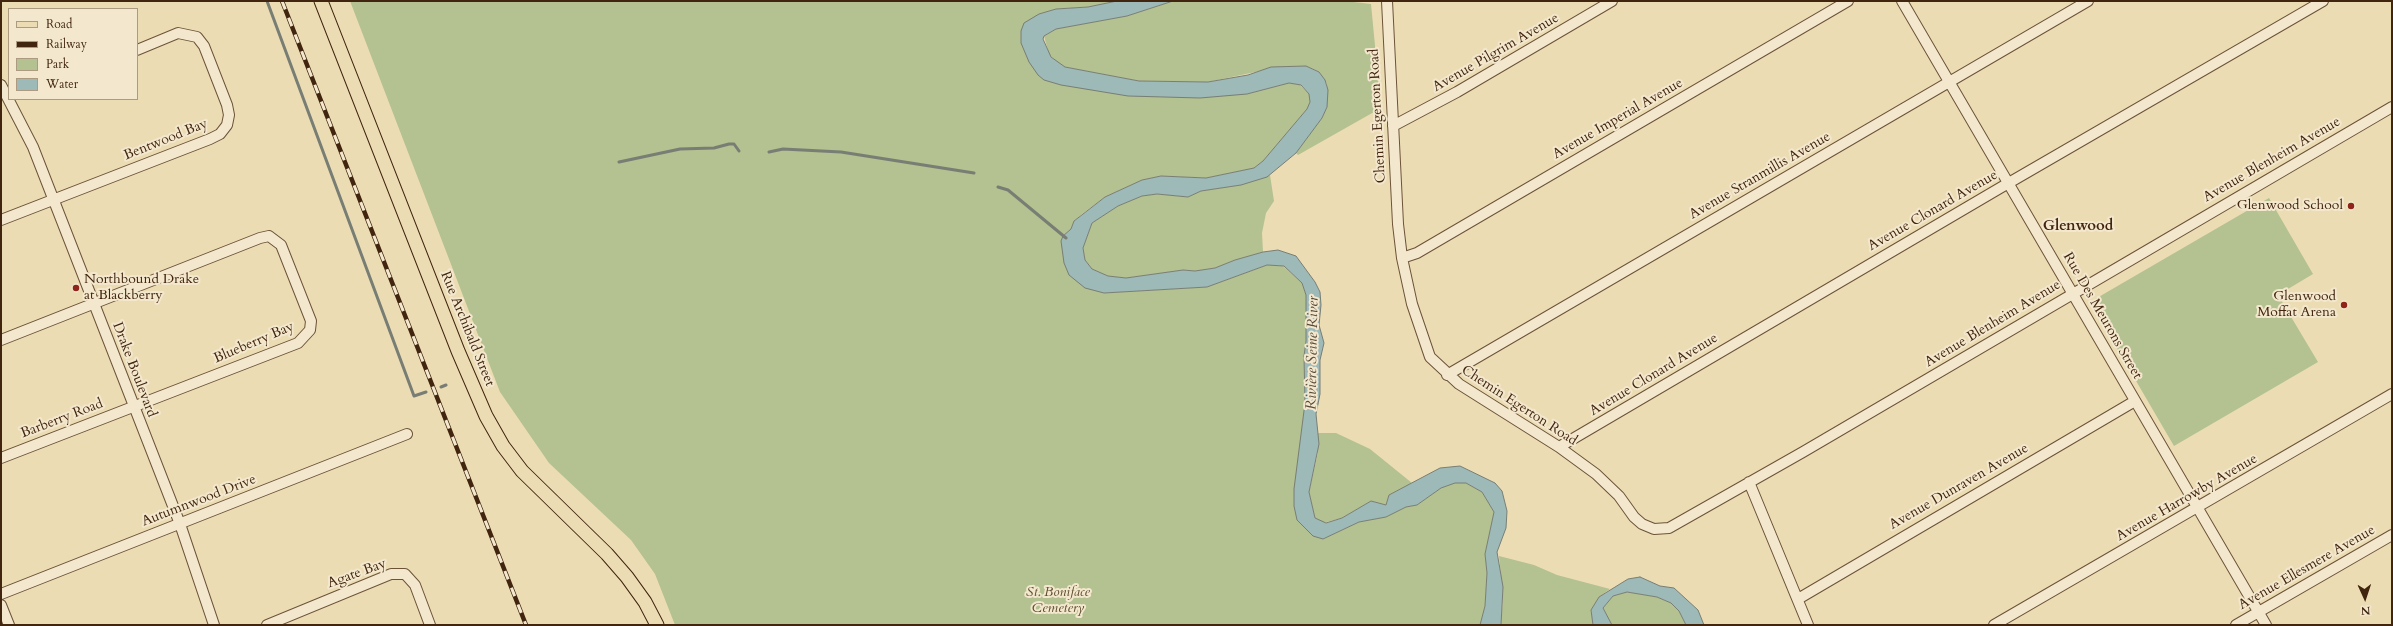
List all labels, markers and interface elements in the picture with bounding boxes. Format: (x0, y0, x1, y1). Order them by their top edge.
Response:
legend (8, 8, 138, 100)
street label: Avenue Pilgrim Avenue (1430, 10, 1562, 96)
text: Road (46, 16, 72, 32)
text: Railway (46, 36, 87, 52)
street label: Chemin Egerton Road (1366, 48, 1390, 184)
text: Park (46, 56, 69, 72)
street label: Avenue Imperial Avenue (1550, 75, 1686, 163)
text: Water (46, 76, 78, 92)
street label: Avenue Blenheim Avenue (2200, 114, 2344, 206)
street label: Bentwood Bay (122, 116, 210, 164)
street label: Avenue Stranmillis Avenue (1686, 129, 1834, 223)
street label: Avenue Clonard Avenue (1865, 167, 2001, 255)
place label: Glenwood School (2237, 198, 2343, 214)
marker: Glenwood School (2346, 201, 2356, 211)
district label: Glenwood (2043, 218, 2113, 236)
street label: Rue Des Meurons Street (2059, 250, 2145, 382)
street label: Rue Archibald Street (436, 269, 498, 389)
place label: Northbound Drake at Blackberry (84, 272, 199, 304)
street label: Avenue Blenheim Avenue (1922, 277, 2064, 371)
marker: Northbound Drake at Blackberry (71, 283, 81, 293)
place label: Glenwood Moffat Arena (2257, 289, 2336, 322)
water label: Rivière Seine River (1303, 296, 1323, 410)
marker: Glenwood Moffat Arena (2339, 300, 2349, 310)
street label: Blueberry Bay (211, 319, 297, 367)
street label: Drake Boulevard (108, 320, 160, 420)
street label: Avenue Clonard Avenue (1587, 330, 1721, 420)
street label: Chemin Egerton Road (1458, 362, 1580, 450)
street label: Barberry Road (19, 396, 105, 442)
street label: Avenue Dunraven Avenue (1886, 440, 2032, 534)
street label: Avenue Harrowby Avenue (2114, 451, 2260, 545)
street label: Autumnwood Drive (140, 471, 258, 531)
street label: Avenue Ellesmere Avenue (2236, 522, 2378, 614)
street label: Agate Bay (325, 556, 389, 592)
north arrow (2345, 578, 2385, 618)
park label: St. Boniface Cemetery (1026, 585, 1090, 618)
text: N (2361, 603, 2371, 618)

